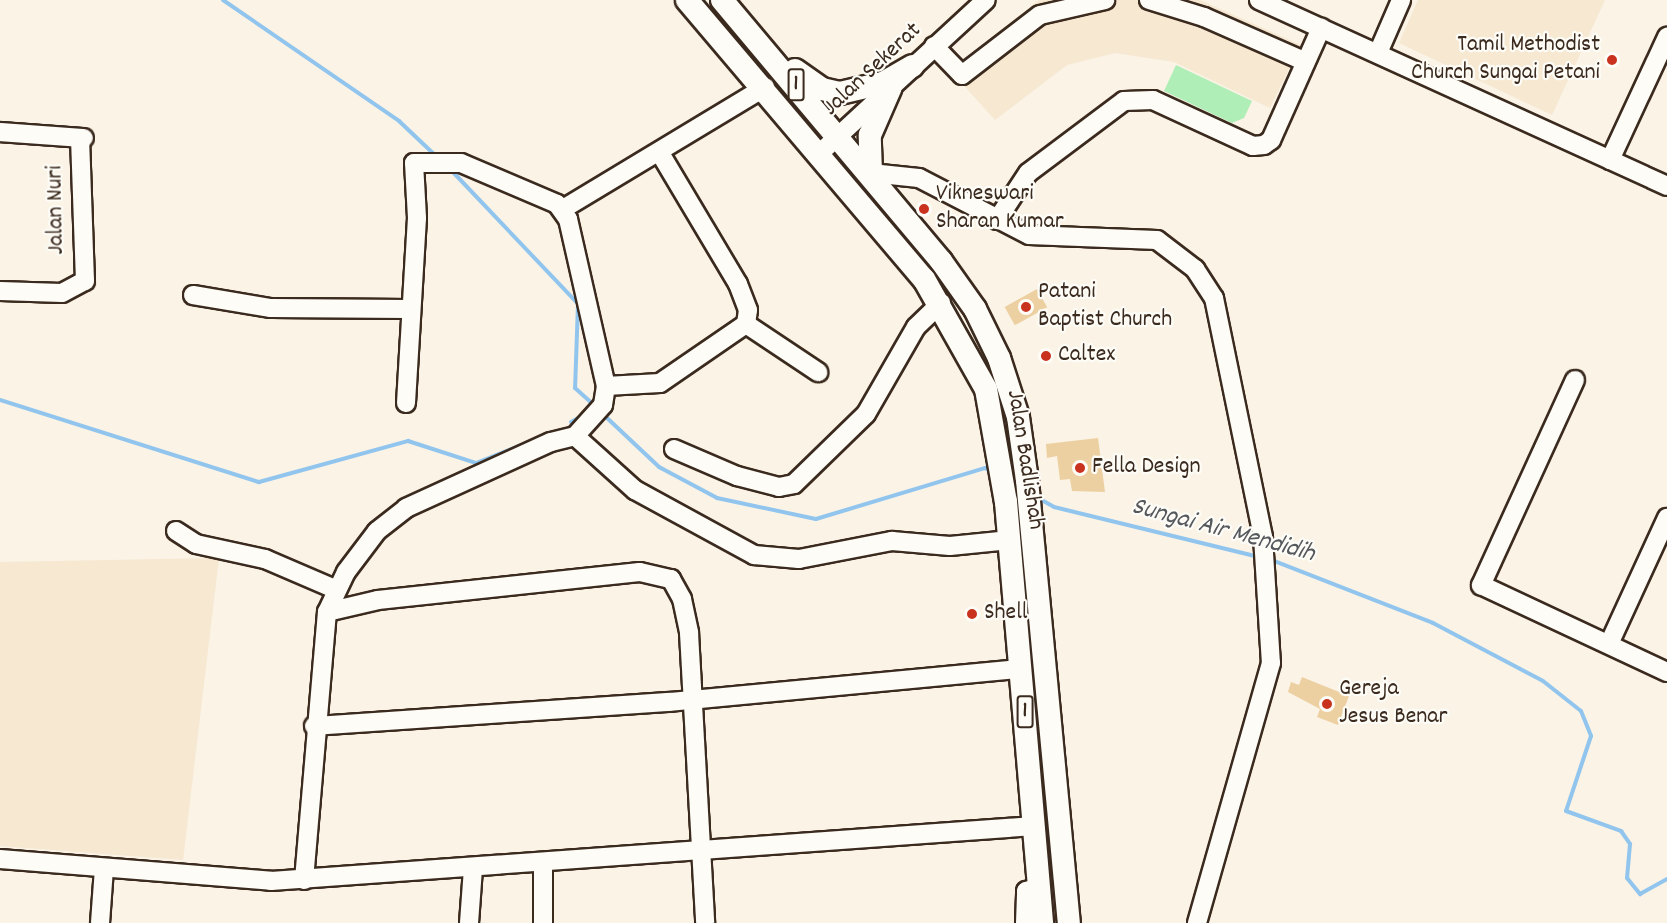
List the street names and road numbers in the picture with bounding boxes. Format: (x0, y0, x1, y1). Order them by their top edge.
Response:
street label: Jalan Sekerat (818, 17, 928, 123)
road number: 1 (787, 66, 805, 104)
street label: Jalan Nuri (42, 165, 72, 255)
street label: Jalan Badlishah (999, 388, 1049, 532)
road number: 1 (1016, 693, 1034, 731)

